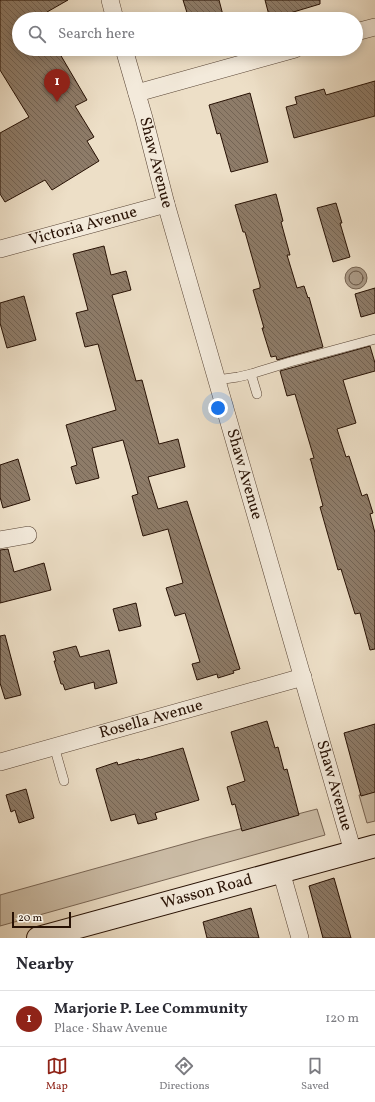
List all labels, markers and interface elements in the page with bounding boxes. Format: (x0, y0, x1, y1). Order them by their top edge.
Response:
search box (12, 12, 363, 56)
icon: search (26, 23, 48, 45)
text: Search here (58, 24, 135, 45)
pin: 1 (44, 69, 70, 102)
street label: Shaw Avenue (133, 115, 178, 211)
street label: Victoria Avenue (26, 201, 140, 252)
your location (208, 398, 228, 418)
street label: Shaw Avenue (221, 426, 268, 522)
street label: Rosella Avenue (97, 695, 206, 745)
street label: Shaw Avenue (310, 738, 357, 834)
street label: Wasson Road (159, 869, 255, 915)
scale bar (12, 910, 71, 929)
text: 20 m (18, 911, 42, 926)
text: Nearby (16, 953, 74, 976)
text: Marjorie P. Lee Community (54, 999, 248, 1020)
text: 1 (26, 1010, 32, 1028)
text: 120 m (325, 1010, 359, 1028)
text: Place · Shaw Avenue (54, 1020, 167, 1038)
tab: Map (46, 1055, 68, 1094)
tab: Directions (159, 1055, 210, 1094)
tab: Saved (301, 1055, 329, 1094)

